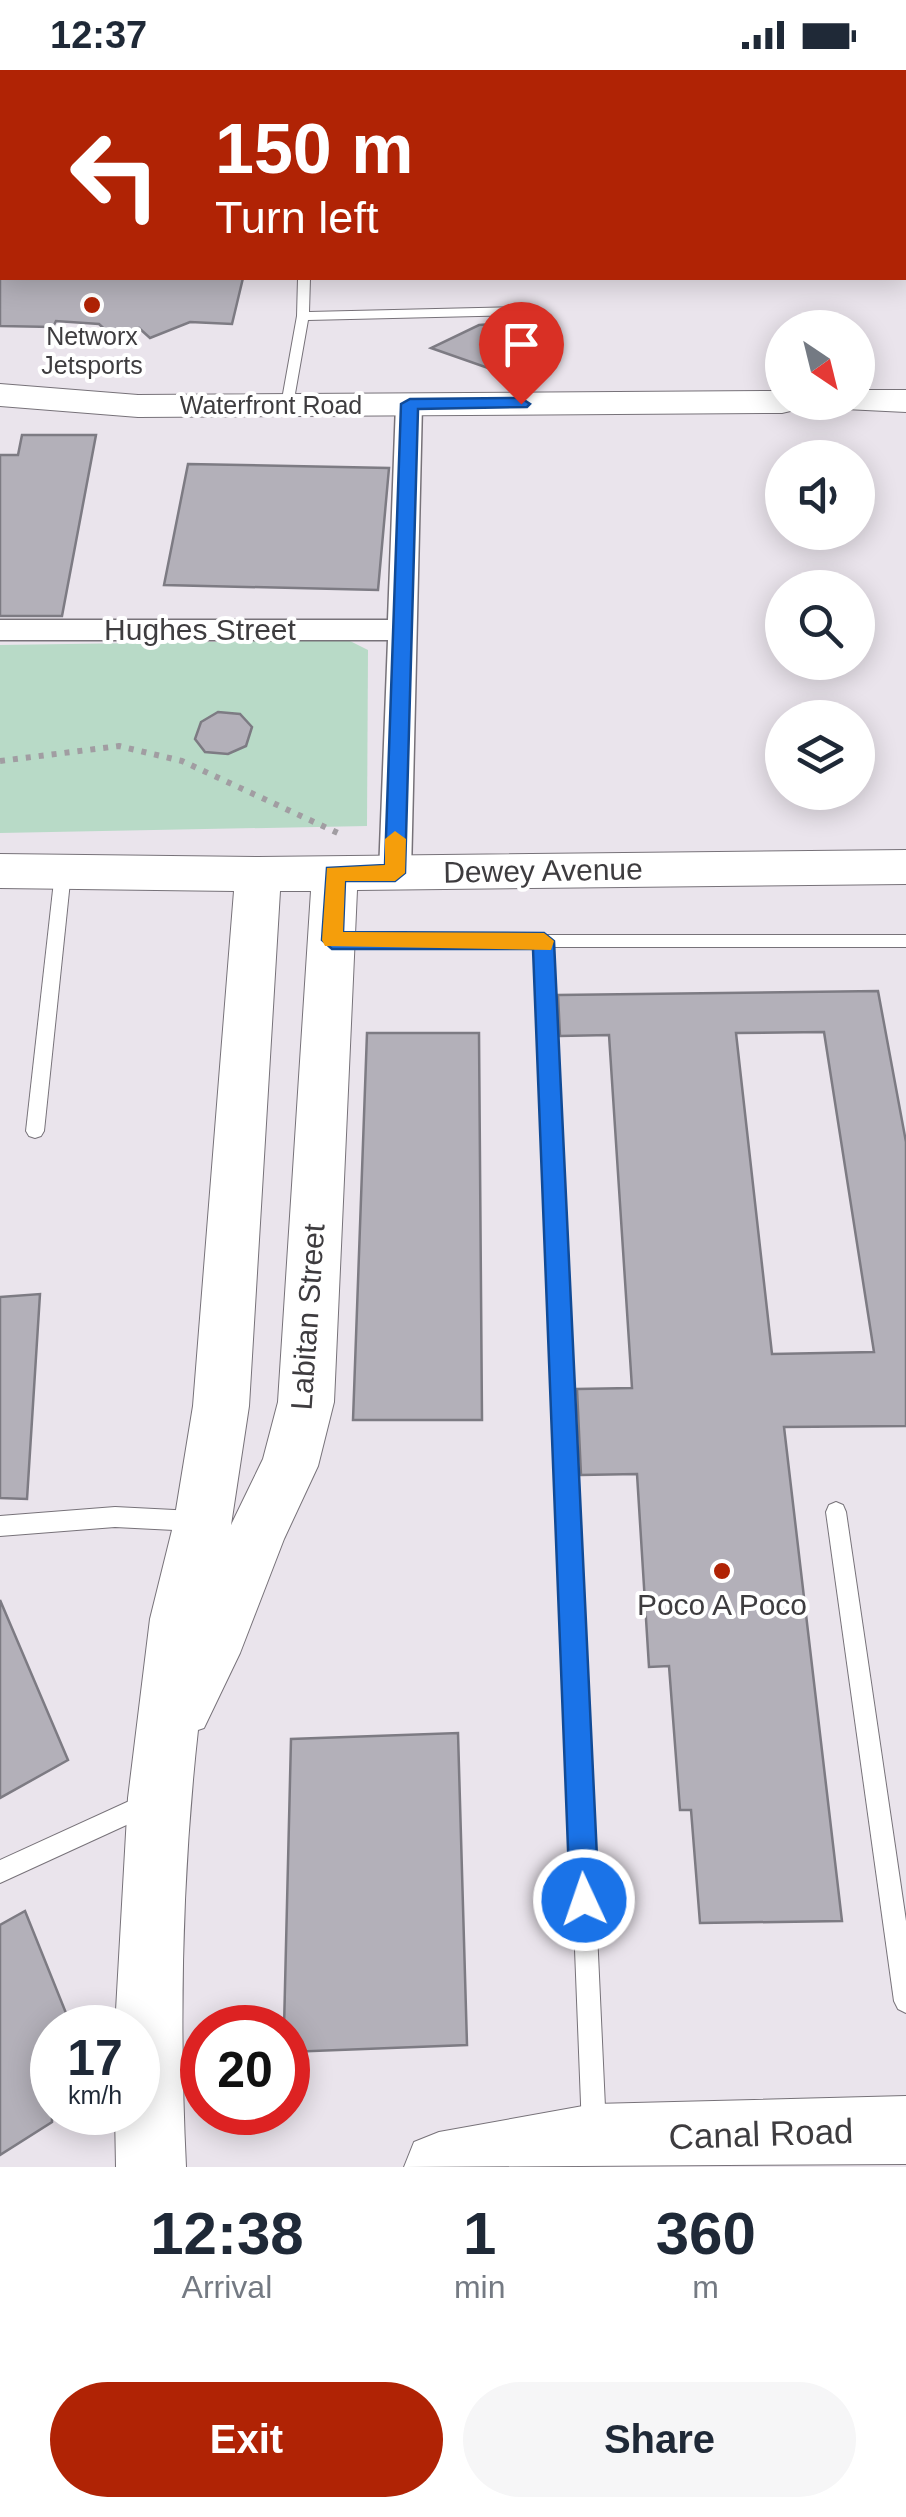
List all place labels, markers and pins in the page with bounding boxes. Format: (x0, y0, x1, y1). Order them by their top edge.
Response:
marker: Networx Jetsports (81, 294, 103, 316)
pin (479, 302, 564, 405)
place label: Networx Jetsports (41, 322, 143, 379)
marker: Poco A Poco (711, 1560, 733, 1582)
place label: Poco A Poco (637, 1588, 807, 1621)

